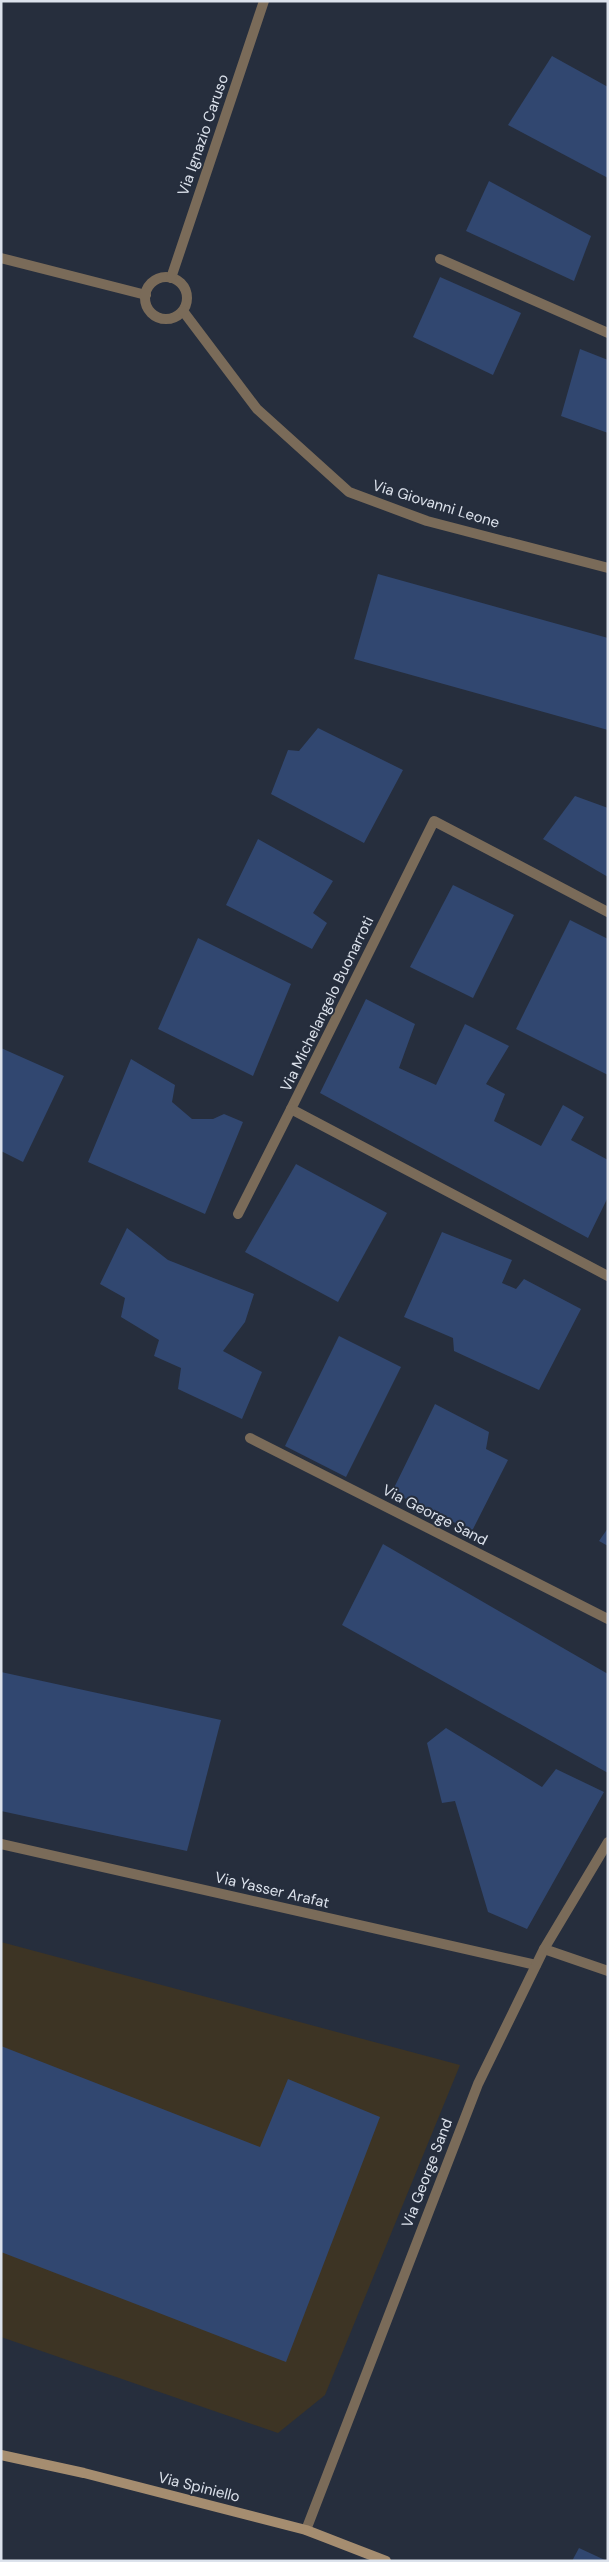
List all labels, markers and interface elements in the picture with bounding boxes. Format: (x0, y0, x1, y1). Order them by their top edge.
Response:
street label: Via Ignazio Caruso (173, 71, 233, 198)
street label: Via Giovanni Leone (370, 475, 502, 533)
street label: Via Michelangelo Buonarroti (276, 913, 378, 1095)
street label: Via George Sand (379, 1480, 491, 1550)
street label: Via Yasser Arafat (213, 1867, 331, 1913)
street label: Via George Sand (397, 2116, 457, 2230)
street label: Via Spiniello (156, 2467, 242, 2507)

